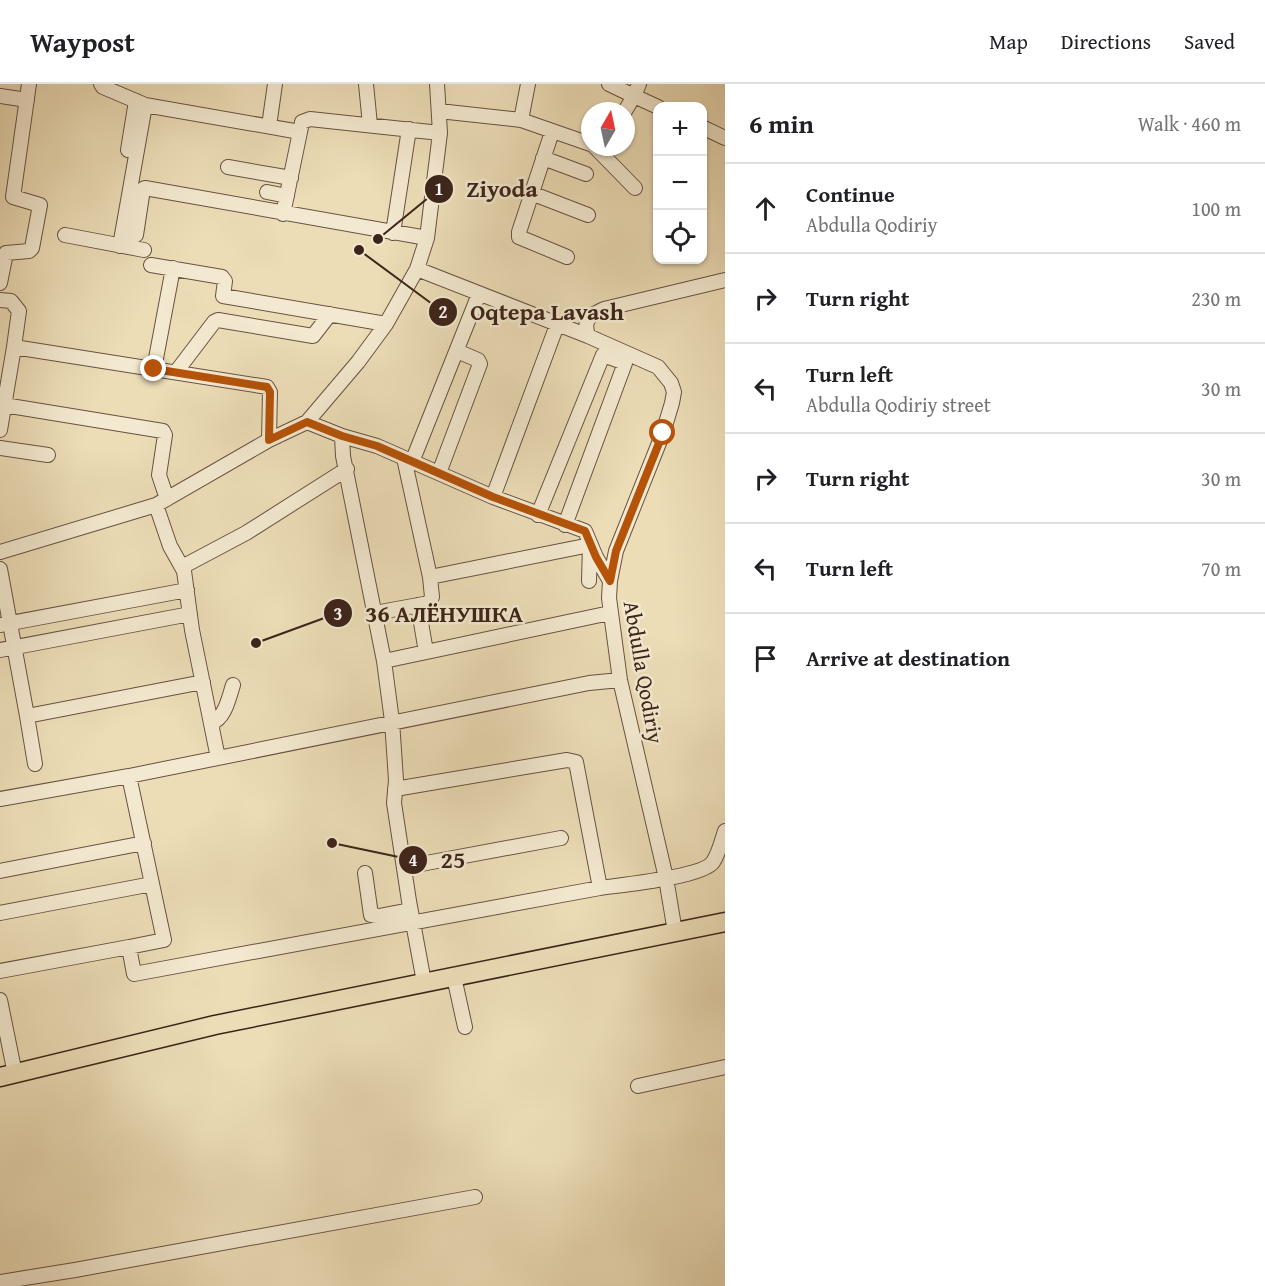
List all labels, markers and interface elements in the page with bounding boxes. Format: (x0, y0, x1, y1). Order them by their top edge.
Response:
text: Waypost (30, 21, 135, 62)
text: Map (989, 26, 1028, 57)
text: Directions (1061, 26, 1151, 57)
text: Saved (1184, 26, 1235, 57)
north arrow (581, 102, 635, 156)
map controls (653, 102, 707, 264)
button: + (653, 102, 707, 156)
text: 6 min (749, 104, 814, 143)
text: Walk · 460 m (1138, 109, 1241, 138)
button: − (653, 156, 707, 210)
callout: Ziyoda (424, 168, 550, 210)
text: Ziyoda (466, 171, 538, 206)
text: 1 (434, 175, 444, 202)
text: Continue (806, 178, 895, 210)
icon: ahead (749, 192, 782, 225)
text: 100 m (1191, 194, 1241, 223)
button: locate (653, 210, 707, 264)
text: Abdulla Qodiriy (806, 210, 938, 239)
icon: right (749, 282, 782, 315)
text: Turn right (806, 282, 909, 314)
text: 230 m (1191, 284, 1241, 313)
callout: Oqtepa Lavash (428, 291, 636, 333)
text: Oqtepa Lavash (470, 294, 624, 329)
text: 2 (438, 298, 448, 325)
route end (140, 355, 166, 381)
text: Turn left (806, 358, 893, 390)
icon: left (749, 372, 782, 405)
text: 30 m (1201, 374, 1241, 403)
text: Abdulla Qodiriy street (806, 390, 991, 419)
route start (649, 419, 675, 445)
icon: right (749, 462, 782, 495)
text: Turn right (806, 462, 909, 494)
text: 30 m (1201, 464, 1241, 493)
icon: left (749, 552, 782, 585)
text: Turn left (806, 552, 893, 584)
text: 70 m (1201, 554, 1241, 583)
callout: 36 АЛЁНУШКА (323, 592, 535, 634)
text: 36 АЛЁНУШКА (365, 596, 524, 631)
street label: Abdulla Qodiriy (616, 598, 672, 746)
text: 3 (333, 600, 343, 627)
icon: arrive (749, 642, 782, 675)
text: Arrive at destination (806, 642, 1010, 674)
callout: 25 (398, 839, 477, 881)
text: 25 (441, 842, 465, 877)
text: 4 (408, 846, 418, 873)

